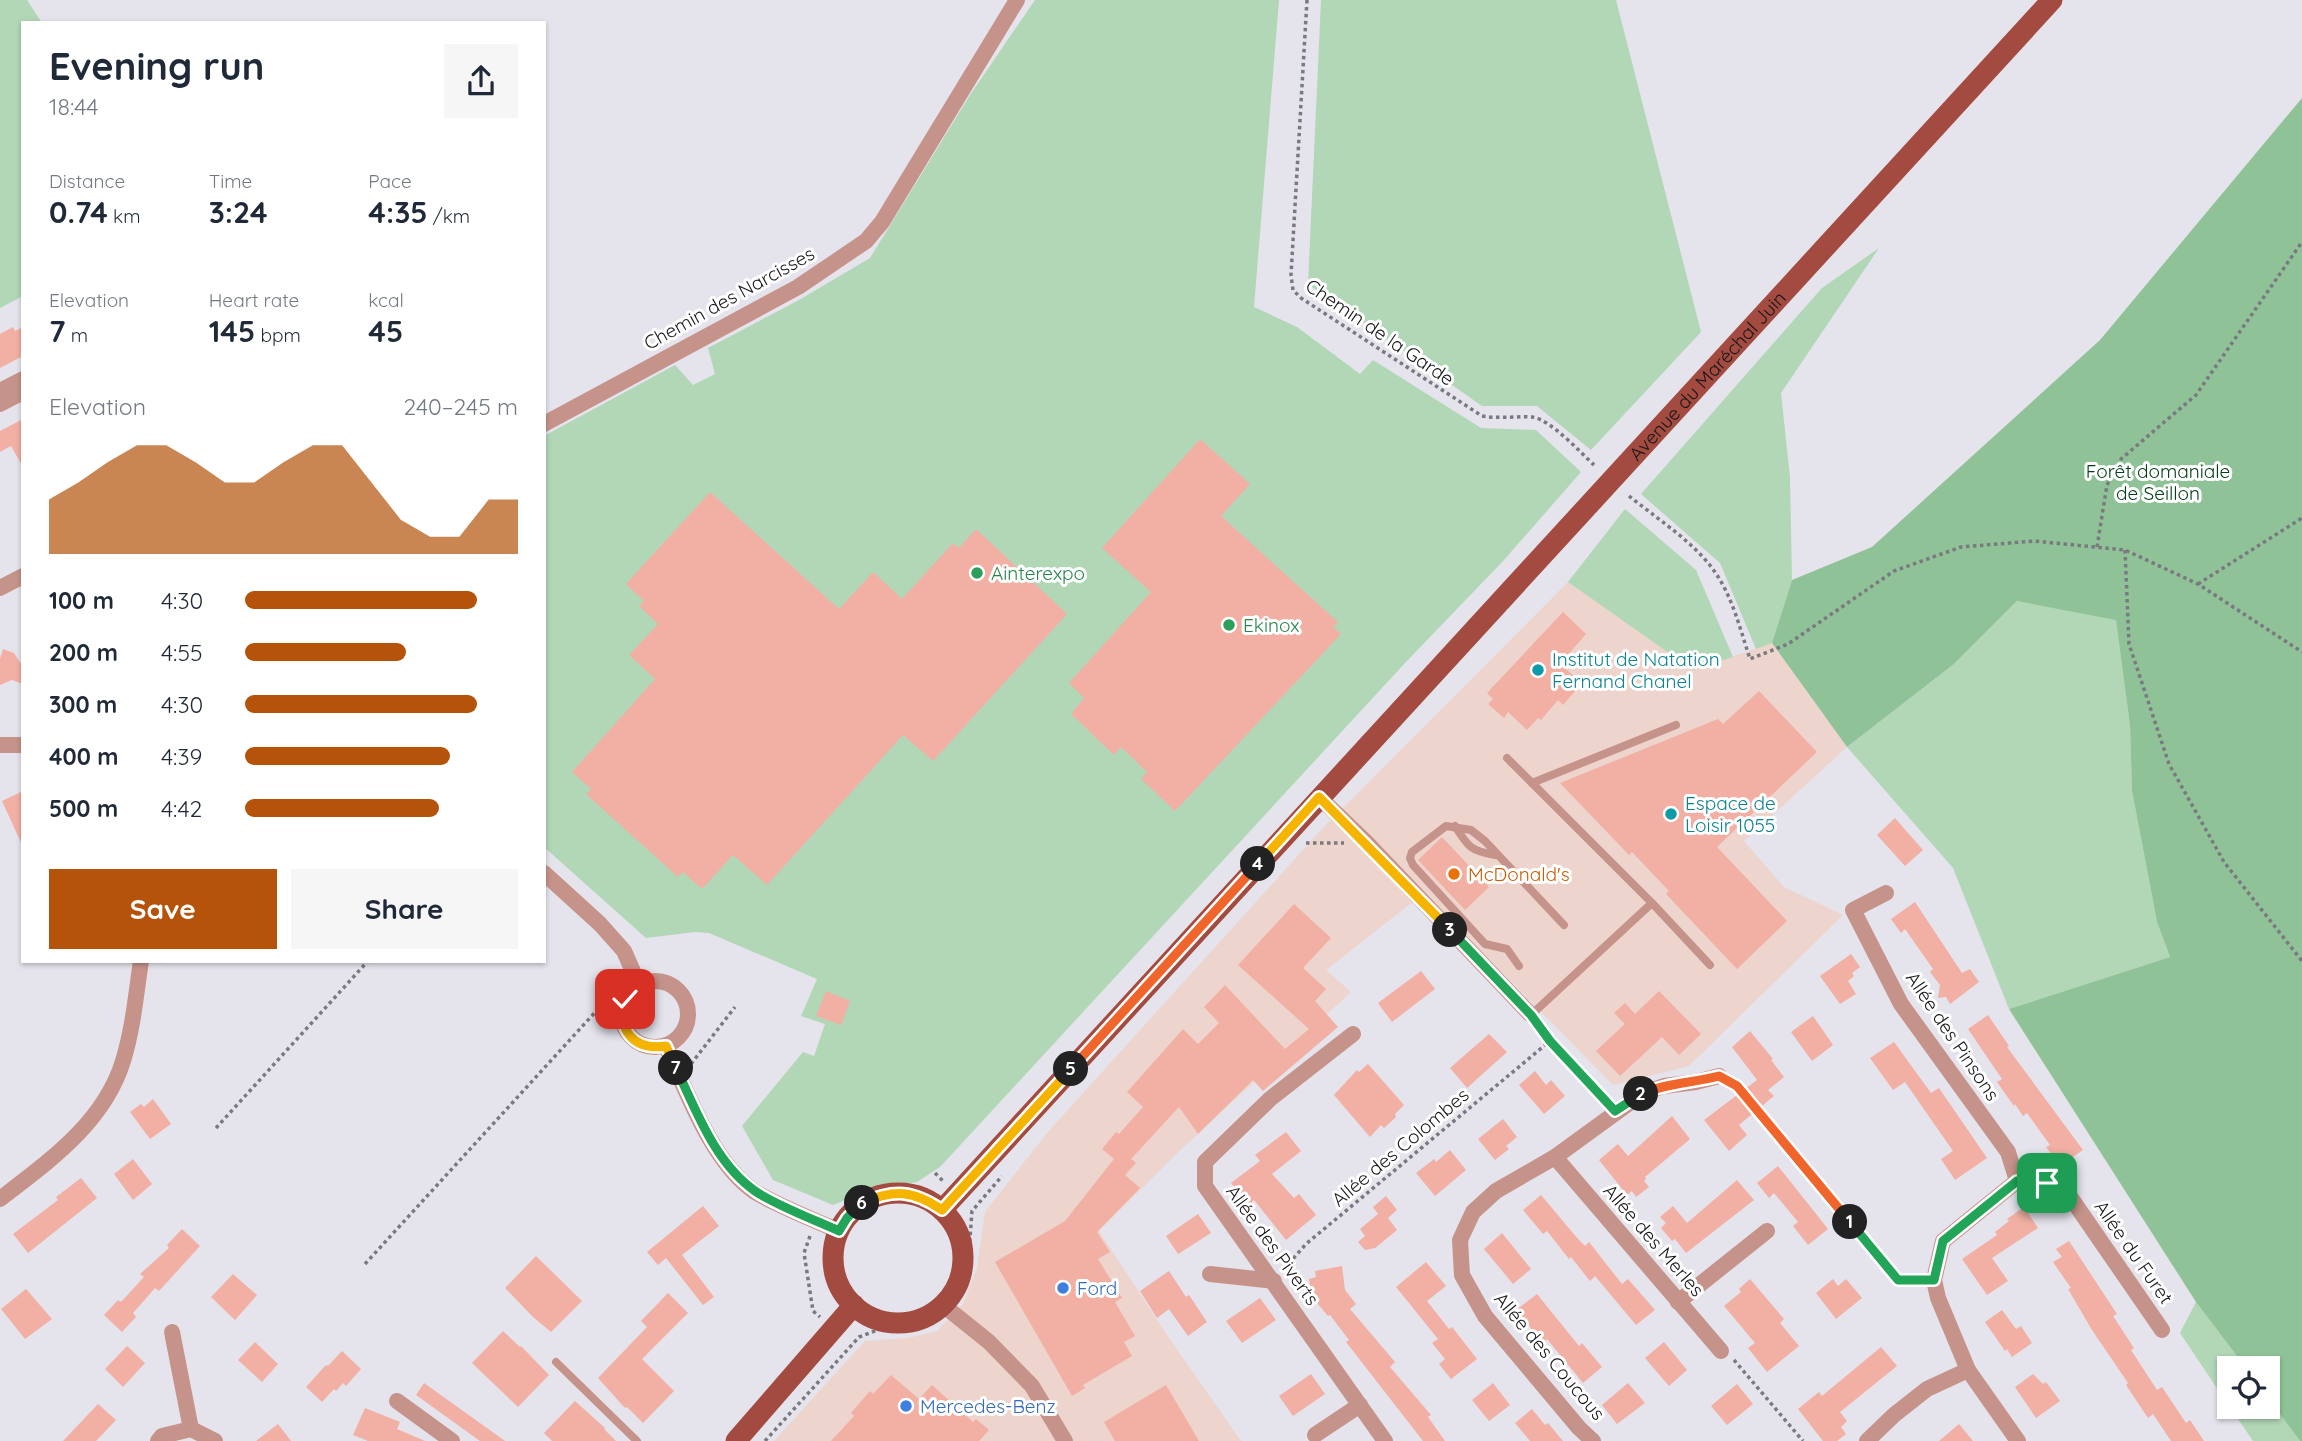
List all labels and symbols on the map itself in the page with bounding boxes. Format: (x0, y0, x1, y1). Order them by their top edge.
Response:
street label: Chemin des Narcisses (639, 241, 819, 355)
street label: Chemin de la Garde (1301, 273, 1459, 391)
street label: Avenue du Maréchal Juin (1624, 286, 1791, 466)
park label: Forêt domaniale de Seillon (2086, 459, 2230, 505)
place label: Ainterexpo (991, 561, 1085, 585)
marker: Ainterexpo (969, 565, 985, 581)
place label: Ekinox (1243, 613, 1299, 637)
marker: Ekinox (1221, 617, 1237, 633)
place label: Institut de Natation Fernand Chanel (1552, 647, 1720, 693)
marker: Institut de Natation Fernand Chanel (1530, 662, 1546, 678)
place label: Espace de Loisir 1055 (1685, 791, 1776, 837)
marker: Espace de Loisir 1055 (1663, 806, 1679, 822)
pin: 4 (1240, 846, 1276, 882)
place label: McDonald's (1468, 862, 1570, 886)
marker: McDonald's (1446, 866, 1462, 882)
pin: 3 (1432, 912, 1468, 948)
street label: Allée des Pinsons (1901, 967, 2005, 1105)
pin (595, 969, 655, 1029)
pin: 7 (658, 1050, 694, 1086)
pin: 5 (1054, 1052, 1088, 1086)
pin: 2 (1624, 1076, 1658, 1112)
street label: Allée des Colombes (1326, 1083, 1474, 1211)
pin (2017, 1153, 2077, 1213)
street label: Allée des Merles (1599, 1179, 1710, 1301)
street label: Allée des Piverts (1221, 1180, 1325, 1310)
pin: 6 (844, 1186, 880, 1220)
street label: Allée du Furet (2090, 1196, 2178, 1308)
pin: 1 (1832, 1204, 1868, 1240)
place label: Ford (1077, 1276, 1117, 1300)
marker: Ford (1055, 1280, 1071, 1296)
street label: Allée des Coucous (1490, 1287, 1611, 1425)
place label: Mercedes-Benz (920, 1394, 1056, 1418)
marker: Mercedes-Benz (898, 1398, 914, 1414)

